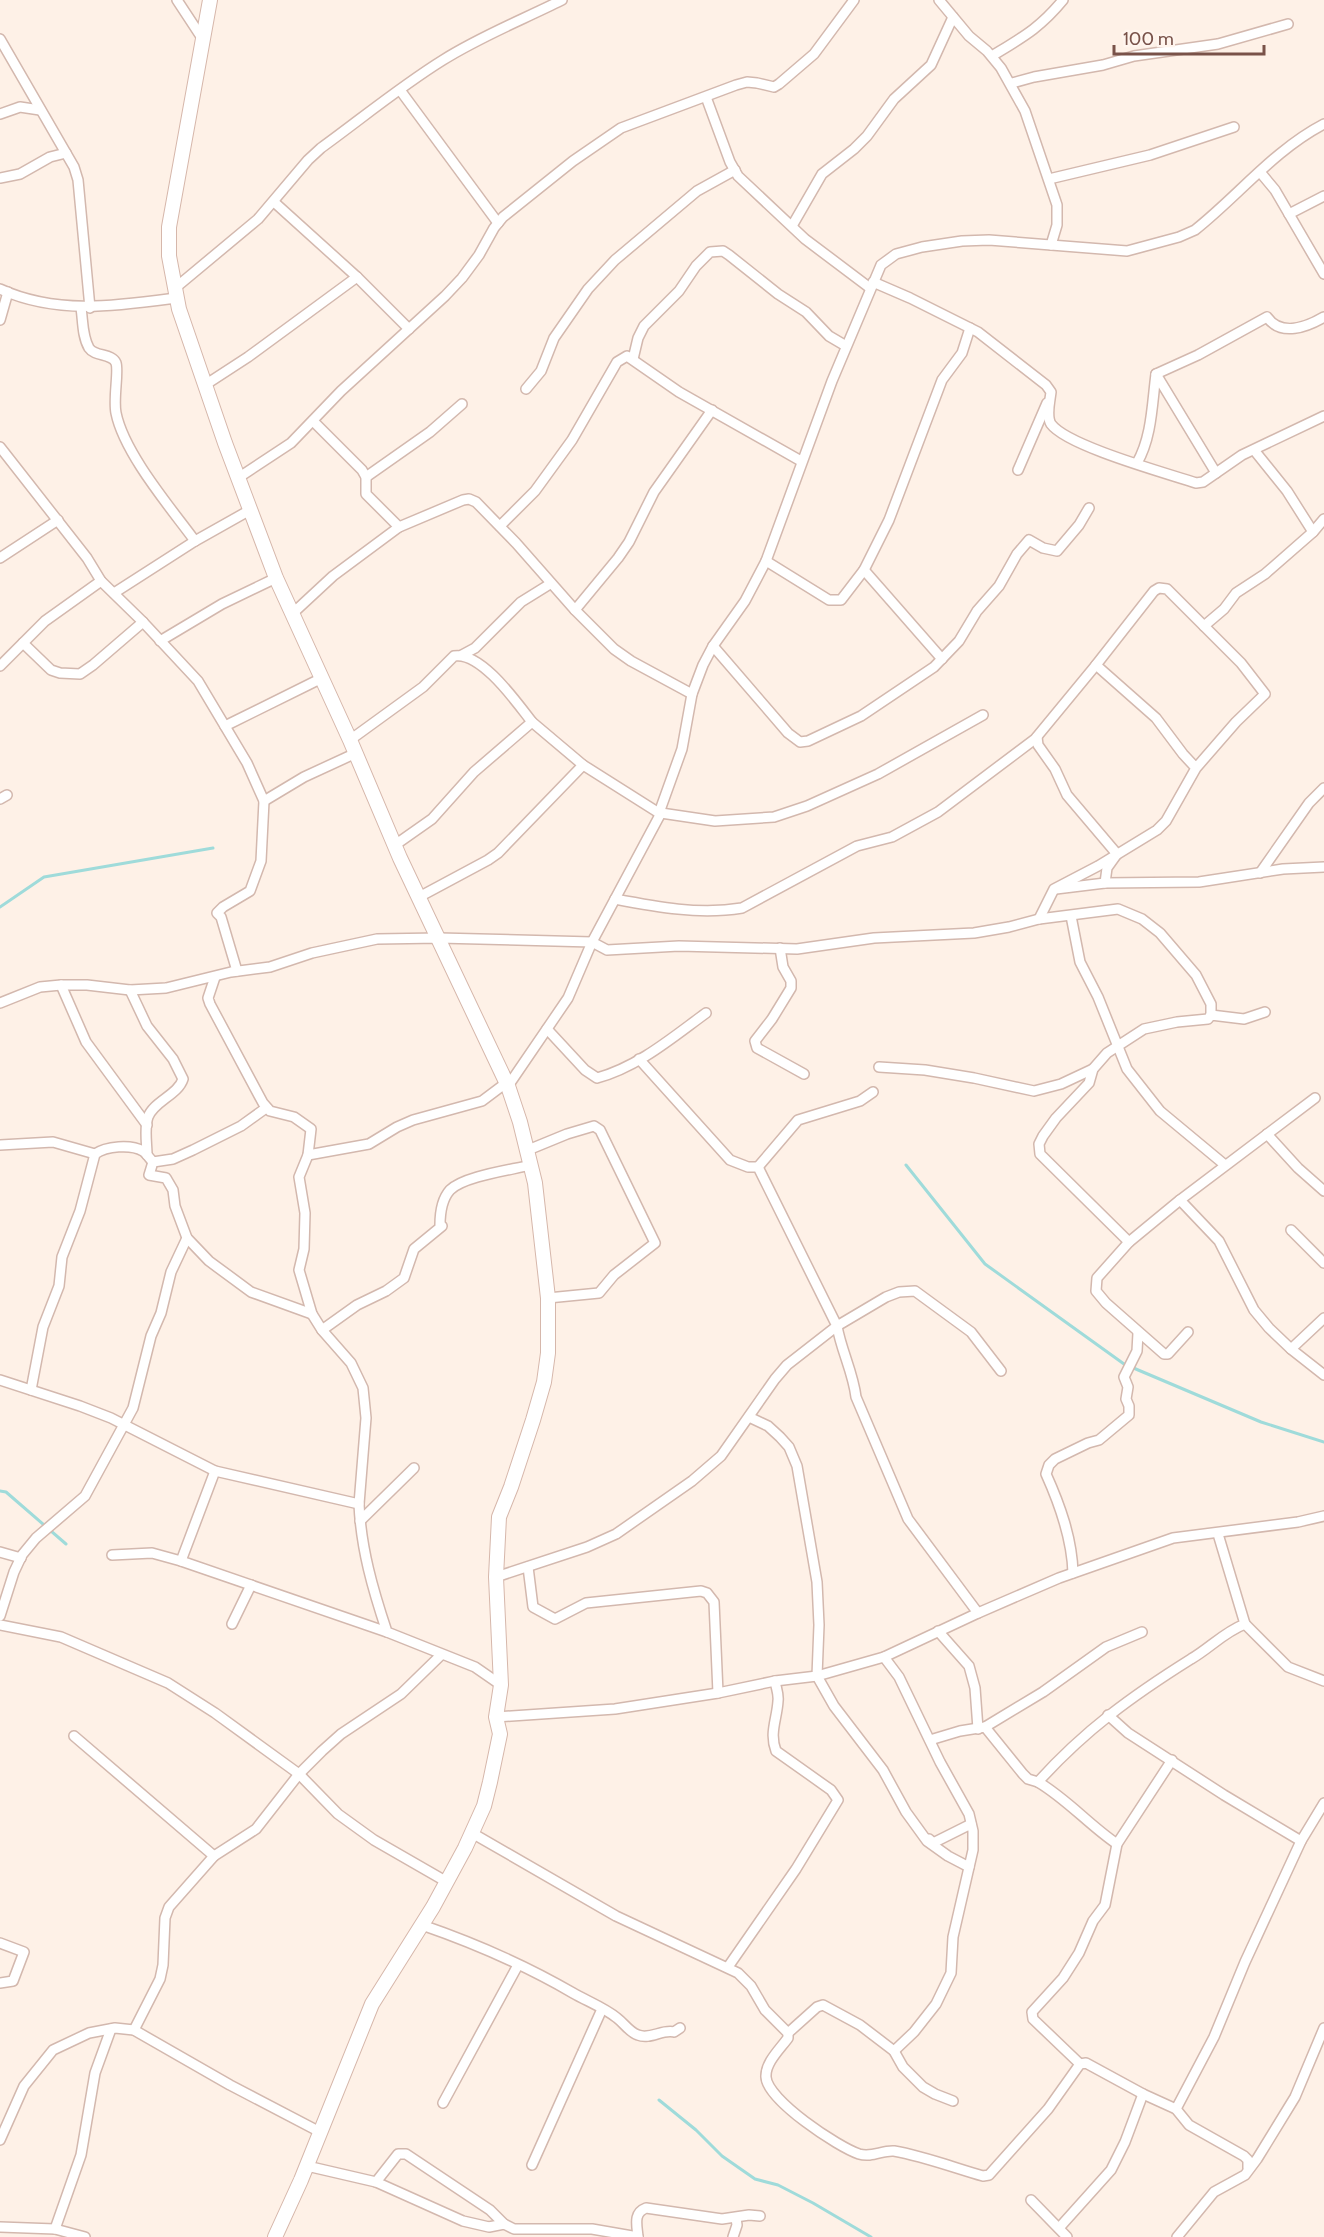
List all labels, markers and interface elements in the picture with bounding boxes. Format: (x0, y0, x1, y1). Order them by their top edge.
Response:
scale bar (1114, 18, 1264, 56)
text: 100 m (1123, 28, 1174, 50)

